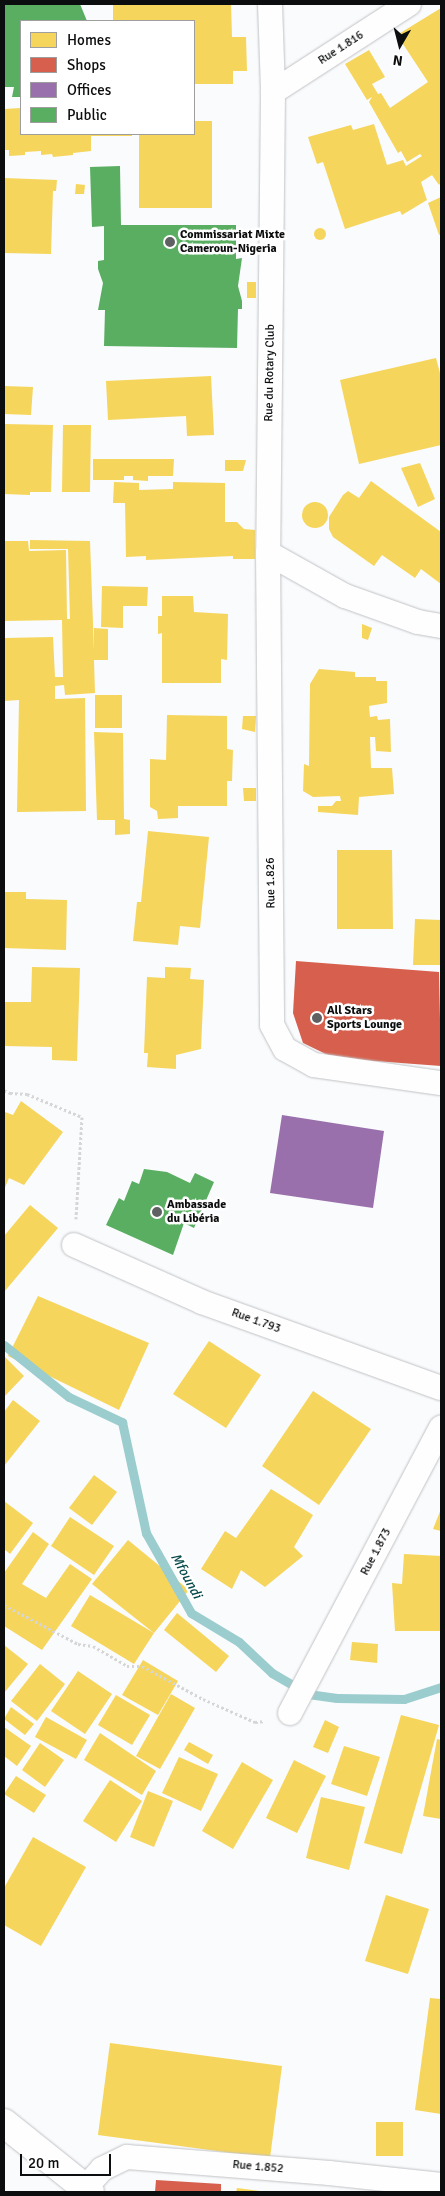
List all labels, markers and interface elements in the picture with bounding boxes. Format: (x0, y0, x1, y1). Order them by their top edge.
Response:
legend (20, 20, 195, 135)
north arrow (375, 20, 425, 70)
street label: Rue 1.816 (316, 28, 366, 68)
text: Homes (67, 31, 111, 49)
text: N (392, 51, 404, 69)
text: Shops (67, 56, 106, 74)
text: Offices (67, 81, 111, 99)
text: Public (67, 106, 107, 124)
place label: Commissariat Mixte Cameroun-Nigeria (180, 228, 285, 256)
marker: Commissariat Mixte Cameroun-Nigeria (164, 236, 176, 248)
street label: Rue du Rotary Club (262, 324, 278, 422)
street label: Rue 1.826 (263, 857, 279, 909)
place label: All Stars Sports Lounge (327, 1004, 402, 1032)
marker: All Stars Sports Lounge (311, 1012, 323, 1024)
place label: Ambassade du Libéria (167, 1198, 226, 1226)
marker: Ambassade du Libéria (151, 1206, 163, 1218)
street label: Rue 1.793 (229, 1305, 283, 1337)
street label: Rue 1.873 (358, 1526, 394, 1578)
water label: Mfoundi (167, 1550, 205, 1602)
scale bar (22, 2144, 114, 2176)
text: 20 m (28, 2154, 59, 2172)
street label: Rue 1.852 (232, 2158, 284, 2176)

